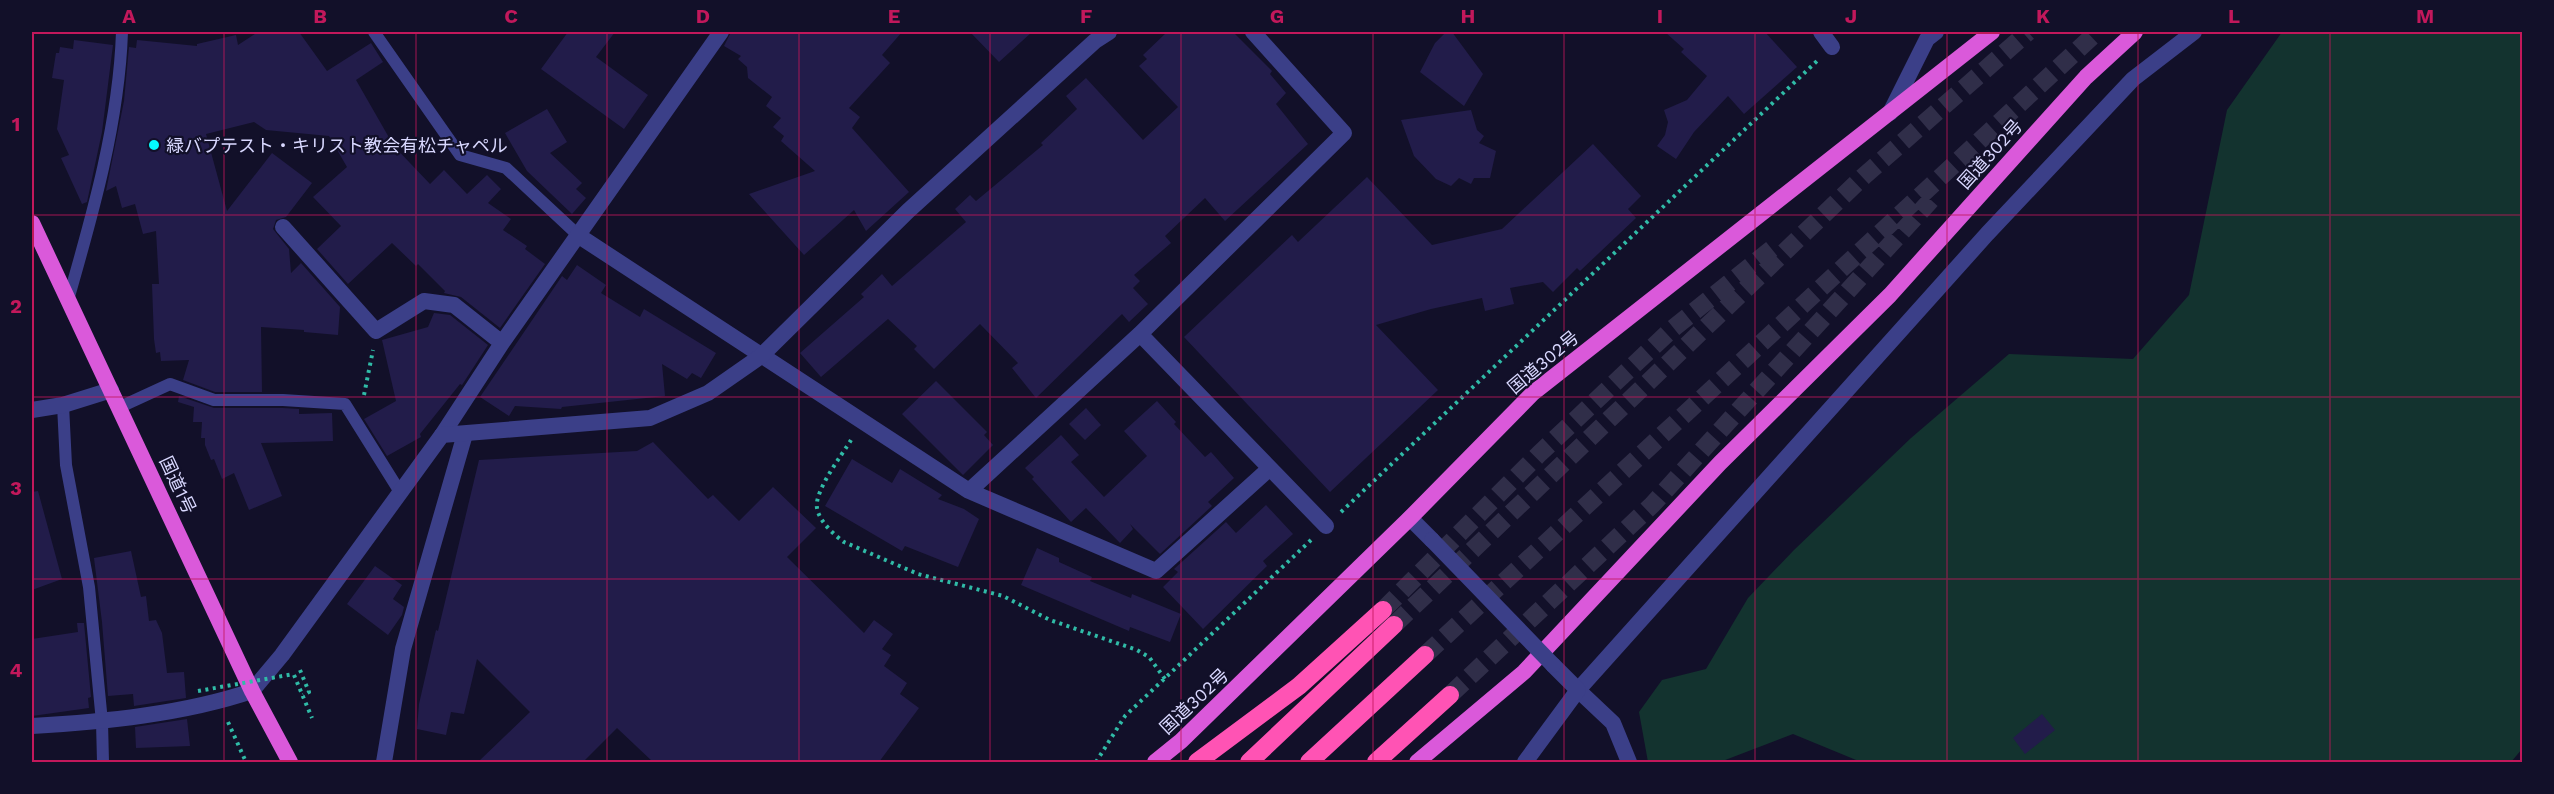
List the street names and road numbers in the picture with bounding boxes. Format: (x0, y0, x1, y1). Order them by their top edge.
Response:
street label: 国道302号 (1953, 115, 2027, 193)
street label: 国道302号 (1503, 326, 1583, 398)
street label: 国道1号 (156, 453, 200, 517)
street label: 国道302号 (1155, 664, 1233, 738)

